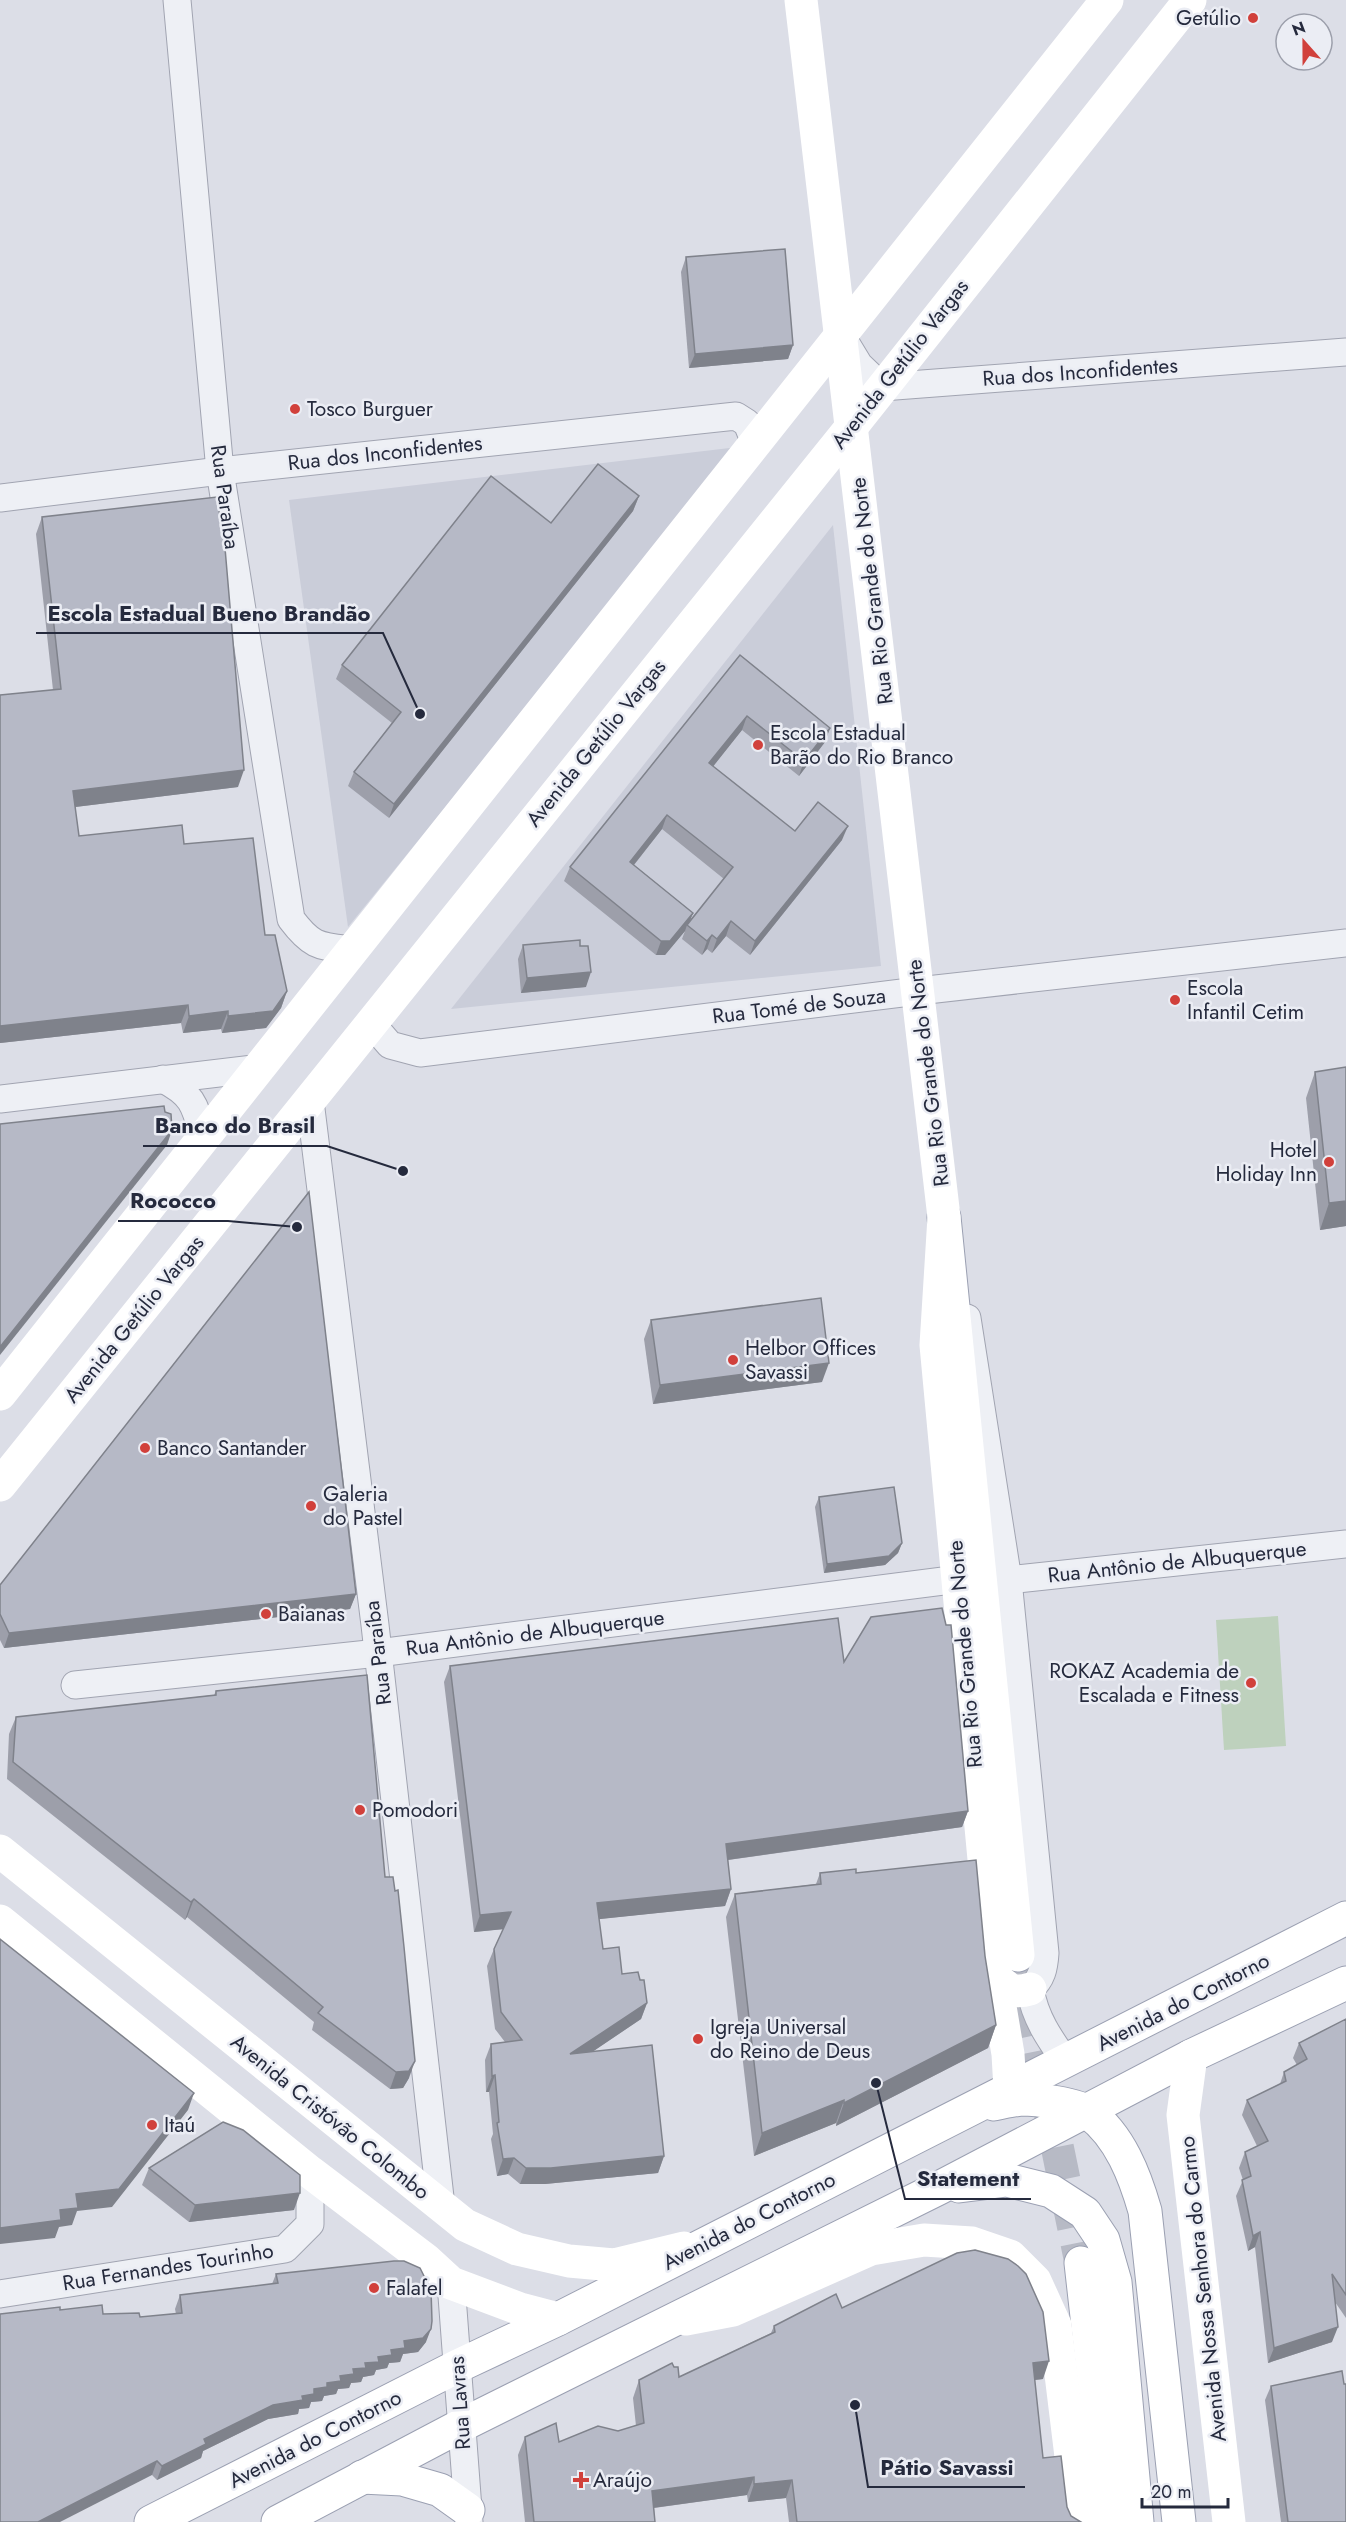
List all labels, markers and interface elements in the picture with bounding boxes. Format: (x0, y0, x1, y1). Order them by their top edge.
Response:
place label: Getúlio (1176, 3, 1241, 33)
marker: Getúlio (1246, 11, 1260, 25)
north arrow (1274, 12, 1334, 72)
text: N (1289, 15, 1309, 41)
street label: Avenida Getúlio Vargas (824, 273, 976, 455)
street label: Rua dos Inconfidentes (981, 350, 1179, 394)
place label: Tosco Burguer (307, 394, 434, 424)
marker: Tosco Burguer (288, 402, 302, 416)
street label: Rua dos Inconfidentes (286, 428, 484, 478)
street label: Rua Paraíba (203, 443, 247, 551)
street label: Rua Rio Grande do Norte (843, 476, 901, 706)
callout: Escola Estadual Bueno Brandão (36, 593, 383, 633)
text: Escola Estadual Bueno Brandão (47, 597, 371, 629)
street label: Avenida Getúlio Vargas (519, 653, 673, 833)
place label: Escola Estadual Barão do Rio Branco (770, 718, 953, 772)
marker: Escola Estadual Barão do Rio Branco (751, 738, 765, 752)
street label: Rua Rio Grande do Norte (899, 958, 957, 1188)
place label: Escola Infantil Cetim (1187, 973, 1304, 1027)
street label: Rua Tomé de Souza (710, 980, 888, 1032)
marker: Escola Infantil Cetim (1168, 993, 1182, 1007)
callout: Banco do Brasil (143, 1106, 327, 1146)
text: Banco do Brasil (155, 1109, 315, 1141)
place label: Hotel Holiday Inn (1216, 1135, 1317, 1189)
marker: Hotel Holiday Inn (1322, 1155, 1336, 1169)
callout: Rococco (118, 1181, 228, 1221)
text: Rococco (130, 1184, 216, 1216)
street label: Avenida Getúlio Vargas (57, 1229, 211, 1409)
place label: Helbor Offices Savassi (745, 1333, 876, 1387)
marker: Helbor Offices Savassi (726, 1353, 740, 1367)
place label: Banco Santander (157, 1433, 307, 1463)
marker: Banco Santander (138, 1441, 152, 1455)
place label: Galeria do Pastel (323, 1479, 403, 1533)
marker: Galeria do Pastel (304, 1499, 318, 1513)
street label: Rua Antônio de Albuquerque (1046, 1533, 1308, 1591)
street label: Rua Rio Grande do Norte (940, 1539, 990, 1769)
place label: Baianas (278, 1599, 345, 1629)
street label: Rua Paraíba (357, 1599, 399, 1707)
street label: Rua Antônio de Albuquerque (404, 1602, 666, 1664)
marker: Baianas (259, 1607, 273, 1621)
place label: ROKAZ Academia de Escalada e Fitness (1049, 1656, 1239, 1710)
marker: ROKAZ Academia de Escalada e Fitness (1244, 1676, 1258, 1690)
place label: Pomodori (372, 1795, 458, 1825)
marker: Pomodori (353, 1803, 367, 1817)
street label: Avenida do Contorno (1091, 1945, 1275, 2059)
place label: Igreja Universal do Reino de Deus (710, 2012, 870, 2066)
street label: Avenida Cristóvão Colombo (224, 2027, 436, 2207)
marker: Igreja Universal do Reino de Deus (691, 2032, 705, 2046)
place label: Itaú (164, 2110, 195, 2140)
marker: Itaú (145, 2118, 159, 2132)
street label: Avenida Nossa Senhora do Carmo (1172, 2135, 1234, 2443)
callout: Statement (905, 2159, 1031, 2199)
text: Statement (917, 2162, 1019, 2194)
street label: Avenida do Contorno (657, 2164, 841, 2278)
street label: Rua Fernandes Tourinho (60, 2236, 276, 2298)
place label: Falafel (386, 2273, 443, 2303)
marker: Falafel (367, 2281, 381, 2295)
street label: Rua Lavras (442, 2355, 478, 2451)
street label: Avenida do Contorno (223, 2382, 407, 2496)
callout: Pátio Savassi (868, 2447, 1025, 2487)
text: Pátio Savassi (880, 2451, 1014, 2483)
place label: Araújo (593, 2465, 652, 2495)
scale bar (1142, 2471, 1228, 2509)
marker: Araújo (574, 2473, 588, 2487)
text: 20 m (1151, 2479, 1191, 2505)

